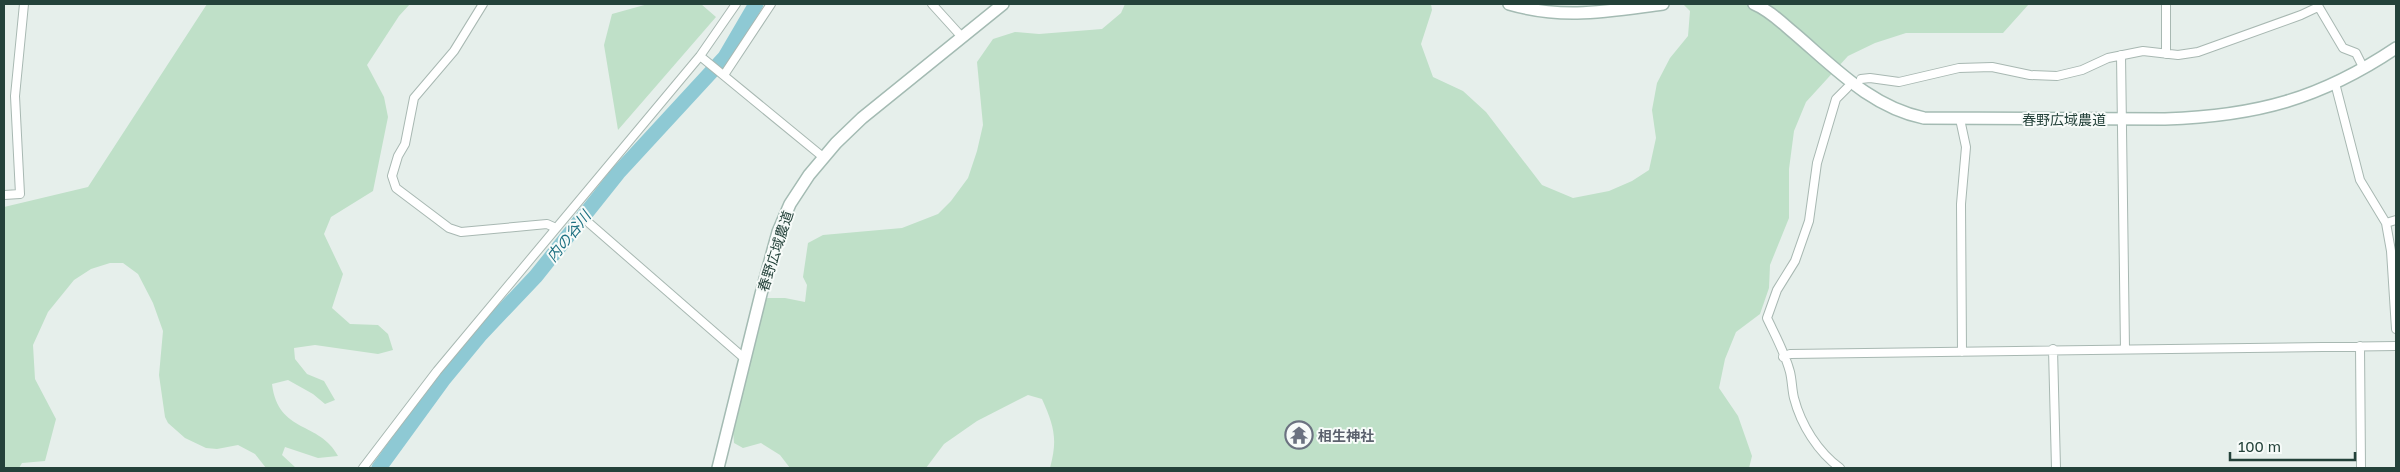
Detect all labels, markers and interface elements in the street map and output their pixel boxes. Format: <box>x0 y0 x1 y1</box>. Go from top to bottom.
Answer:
street label: 春野広域農道 <box>2022 111 2106 128</box>
water label: 内の谷川 <box>542 205 595 265</box>
street label: 春野広域農道 <box>754 208 796 294</box>
temple icon: 相生神社 <box>1284 420 1314 450</box>
place label: 相生神社 <box>1318 427 1374 444</box>
scale bar <box>2230 430 2355 462</box>
text: 100 m <box>2238 437 2281 455</box>

